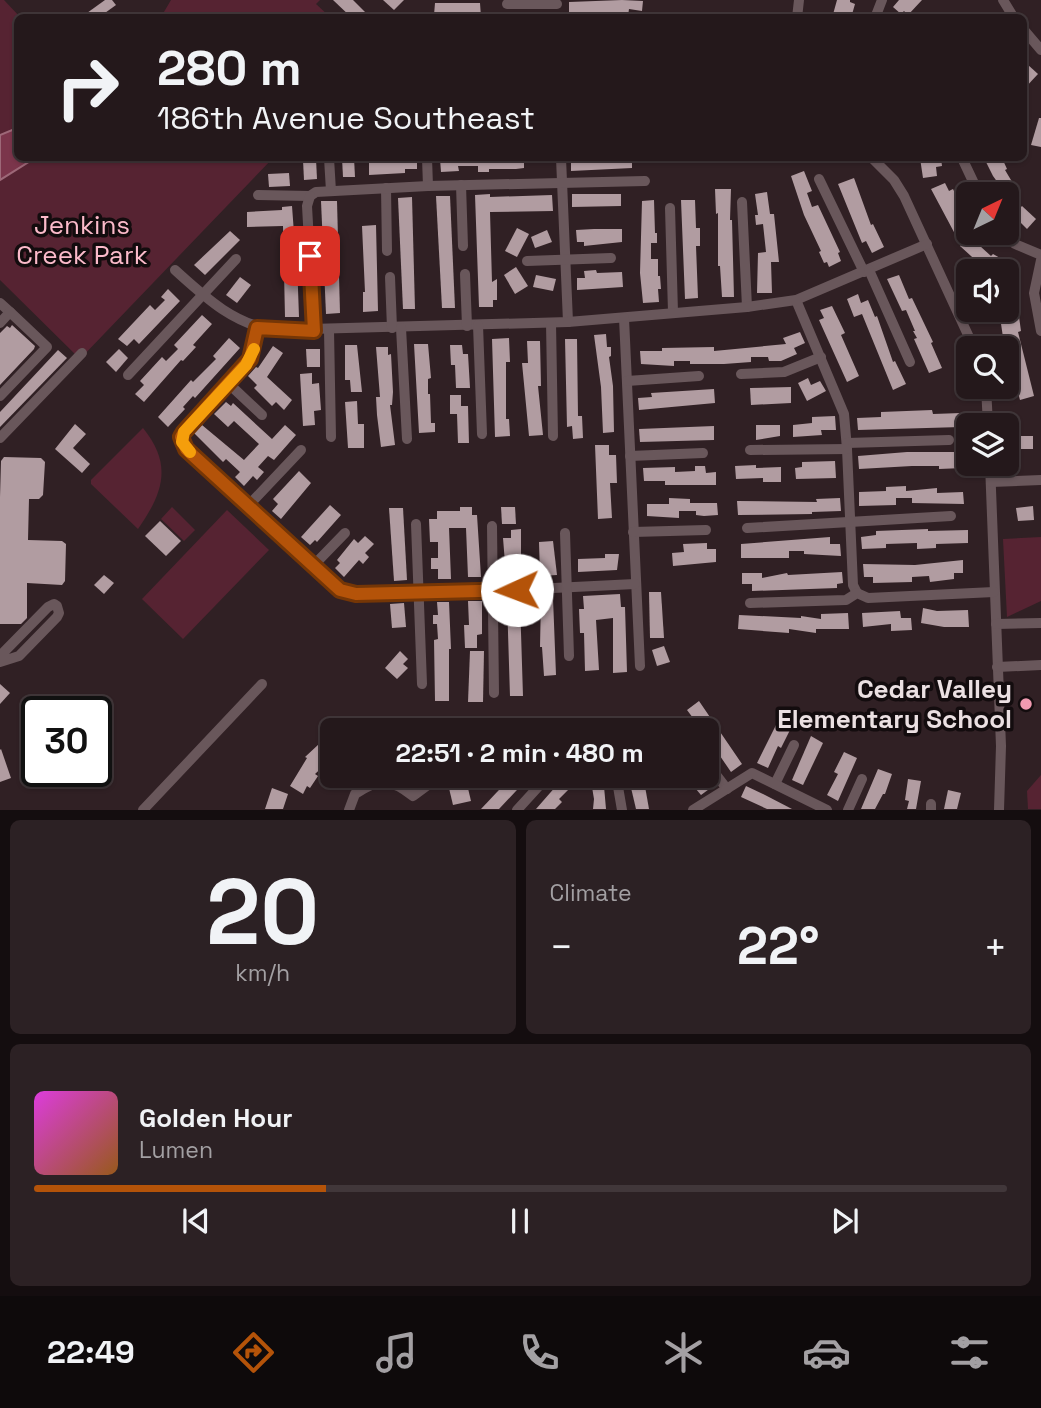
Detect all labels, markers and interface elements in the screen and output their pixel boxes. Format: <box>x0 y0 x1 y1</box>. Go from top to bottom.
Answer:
text: 280 m <box>157 37 302 99</box>
icon: right <box>42 42 133 133</box>
text: 186th Avenue Southeast <box>157 98 535 138</box>
north arrow <box>956 182 1018 245</box>
map controls <box>956 182 1019 476</box>
park label: Jenkins Creek Park <box>16 208 148 272</box>
pin <box>280 226 340 286</box>
icon: arrive <box>291 237 329 275</box>
button: sound <box>956 259 1019 322</box>
button: search <box>956 336 1019 399</box>
button: layers <box>956 413 1019 476</box>
position arrow <box>480 553 554 627</box>
place label: Cedar Valley Elementary School <box>777 672 1012 736</box>
speed limit sign: 30 <box>21 696 112 787</box>
marker: Cedar Valley Elementary School <box>1018 696 1034 712</box>
text: 22:51 · 2 min · 480 m <box>395 736 644 770</box>
text: 20 <box>206 854 319 971</box>
text: Climate <box>550 878 632 908</box>
text: 22° <box>737 913 819 979</box>
text: − <box>550 923 573 971</box>
text: + <box>983 923 1007 971</box>
text: km/h <box>235 958 290 988</box>
text: Golden Hour <box>139 1101 293 1135</box>
text: Lumen <box>139 1135 213 1165</box>
icon: previous <box>177 1202 215 1240</box>
icon: pause <box>501 1202 539 1240</box>
icon: next <box>826 1202 864 1240</box>
icon: directions <box>229 1328 278 1377</box>
icon: music <box>372 1328 421 1377</box>
icon: phone <box>515 1328 564 1377</box>
icon: climate <box>659 1328 708 1377</box>
icon: car <box>802 1328 851 1377</box>
icon: filters <box>945 1328 994 1377</box>
text: 22:49 <box>47 1332 135 1372</box>

